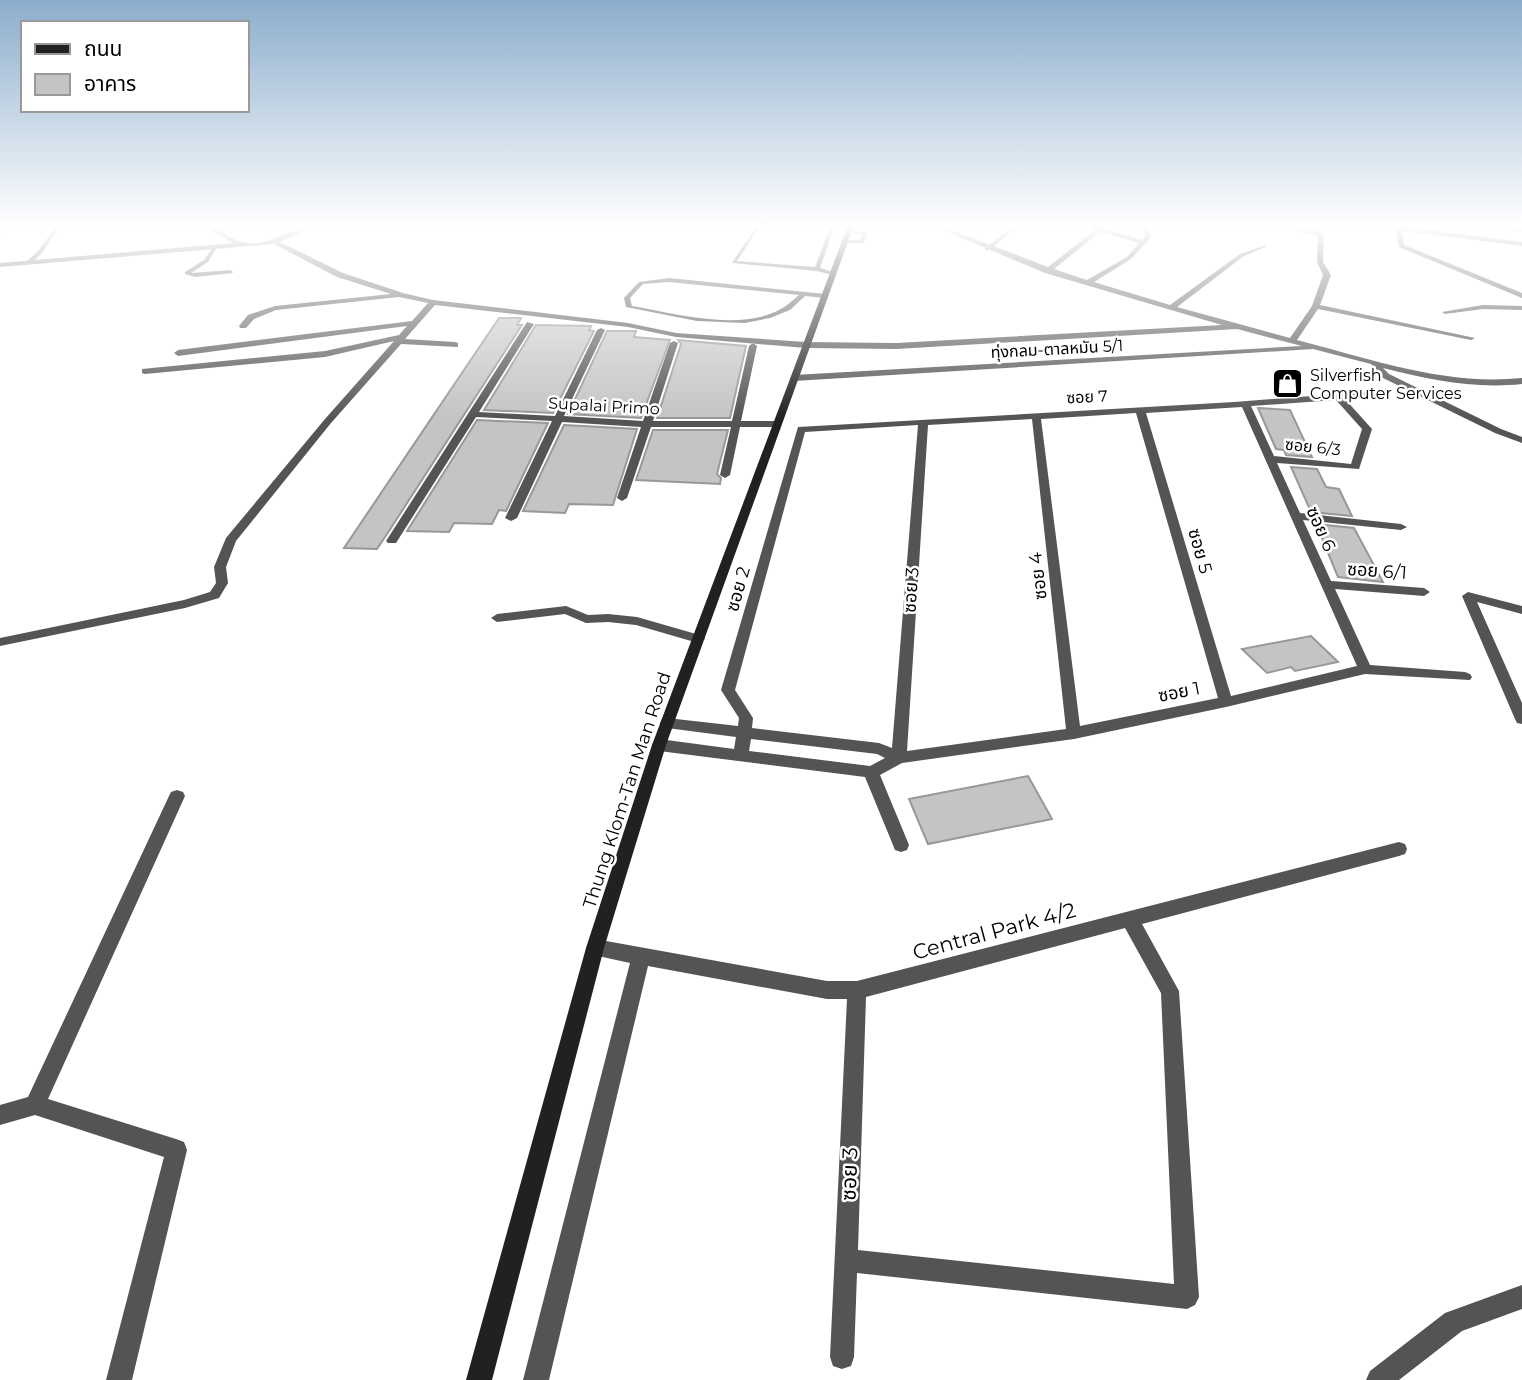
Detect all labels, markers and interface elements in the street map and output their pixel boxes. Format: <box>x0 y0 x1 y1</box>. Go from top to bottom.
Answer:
legend <box>21 21 248 112</box>
text: ถนน <box>84 36 122 61</box>
text: อาคาร <box>84 71 136 96</box>
street label: ทุ่งกลม-ตาลหมัน 5/1 <box>990 336 1124 362</box>
place label: Silverfish Computer Services <box>1310 366 1462 403</box>
shop icon: Silverfish Computer Services <box>1270 367 1304 401</box>
street label: ซอย 7 <box>1066 386 1108 408</box>
street label: Supalai Primo <box>548 394 660 418</box>
street label: ซอย 6/3 <box>1284 435 1342 459</box>
street label: ซอย 6 <box>1301 503 1341 555</box>
street label: ซอย 5 <box>1183 526 1217 576</box>
street label: ซอย 4 <box>1024 551 1052 601</box>
street label: ซอย 6/1 <box>1346 558 1408 584</box>
street label: ซอย 2 <box>721 564 755 614</box>
street label: ซอย 3 <box>898 566 924 614</box>
street label: Thung Klom-Tan Man Road <box>578 669 676 911</box>
street label: ซอย 1 <box>1156 677 1202 707</box>
street label: Central Park 4/2 <box>910 897 1078 965</box>
street label: ซอย 3 <box>836 1147 862 1201</box>

